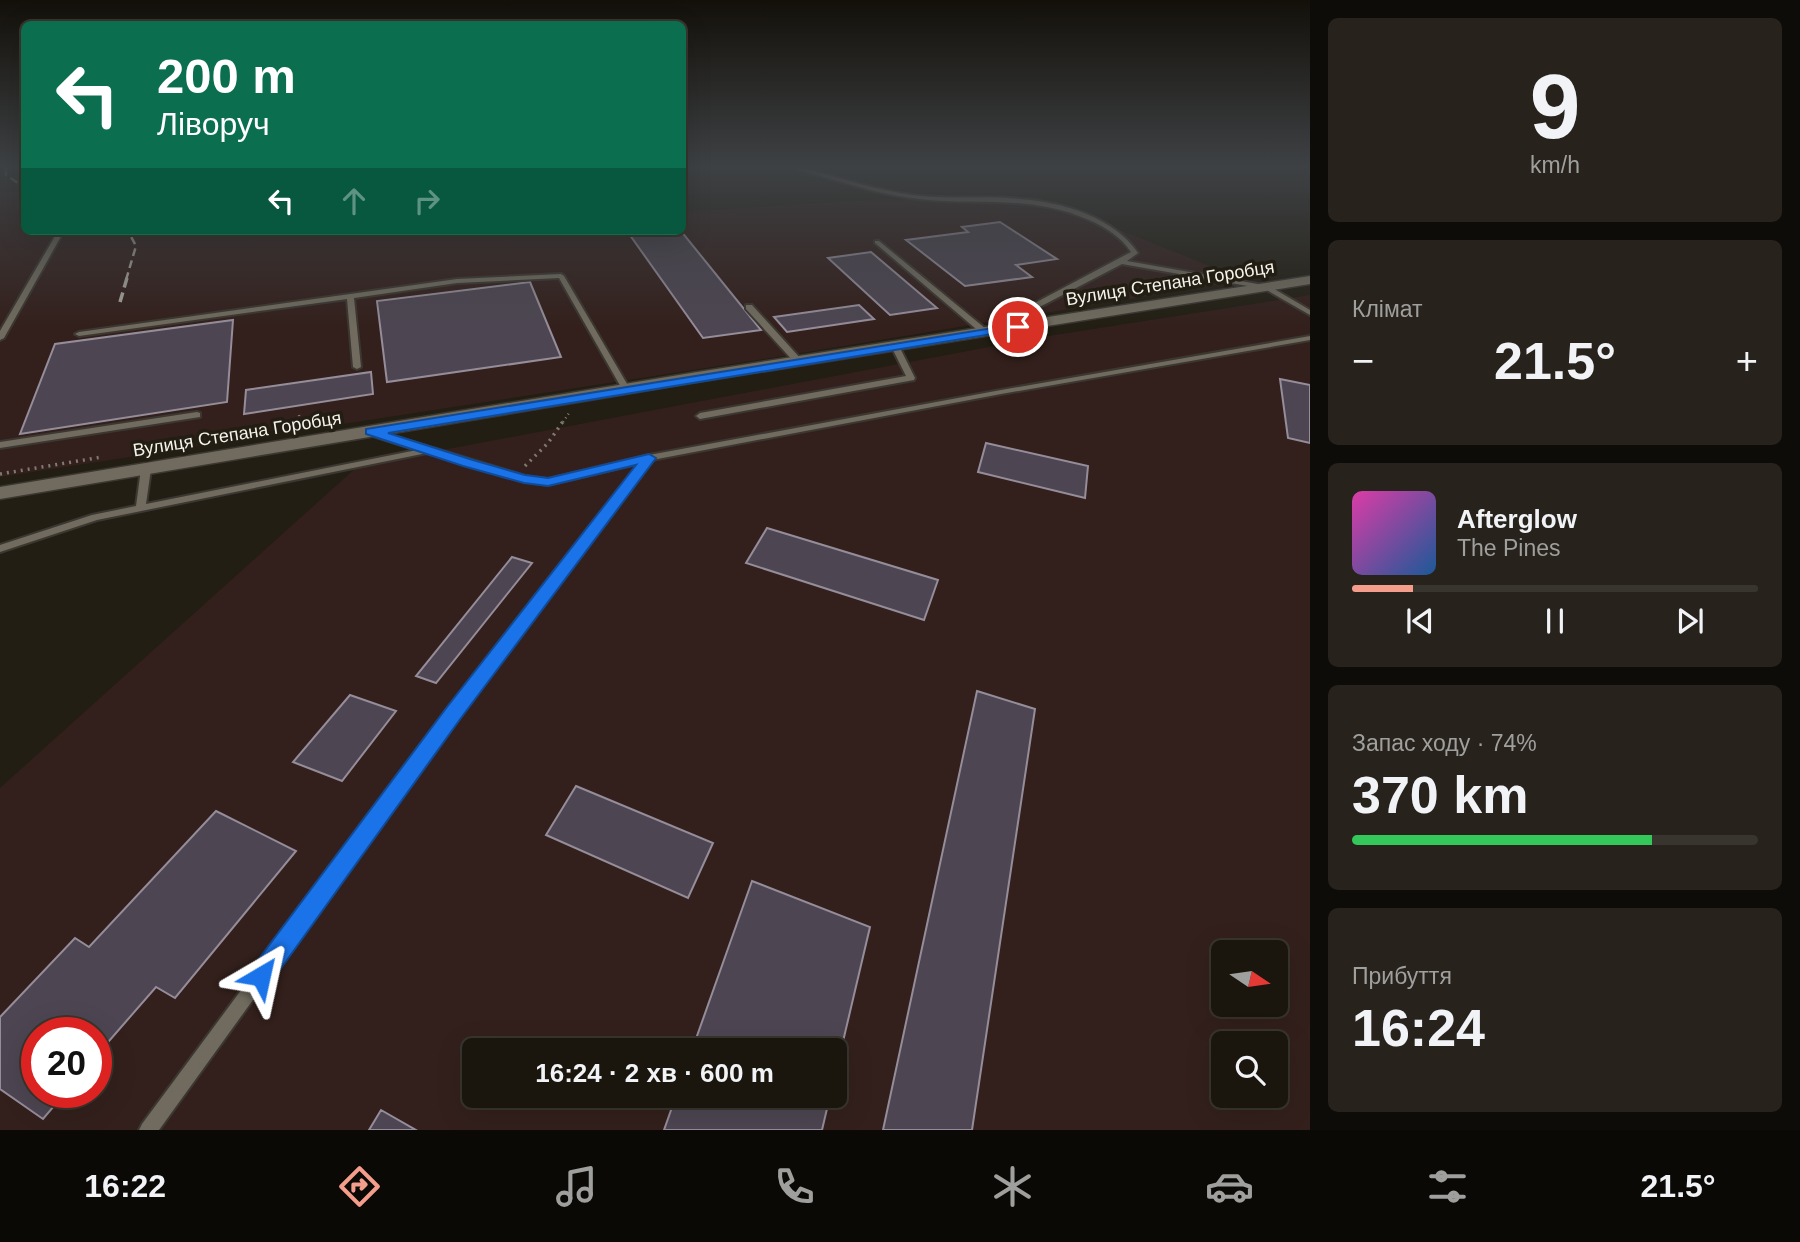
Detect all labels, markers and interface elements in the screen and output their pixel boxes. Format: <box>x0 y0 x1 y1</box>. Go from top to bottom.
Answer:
icon: left <box>42 49 133 140</box>
text: 200 m <box>157 49 296 103</box>
text: 9 <box>1530 56 1580 157</box>
text: Ліворуч <box>157 106 270 142</box>
text: km/h <box>1530 152 1580 178</box>
icon: left <box>262 182 300 220</box>
icon: ahead <box>335 182 373 220</box>
icon: right <box>408 182 446 220</box>
street label: Вулиця Степана Горобця <box>1064 257 1276 309</box>
text: Клімат <box>1352 296 1423 322</box>
pin <box>988 297 1048 357</box>
icon: arrive <box>999 308 1037 346</box>
text: 21.5° <box>1494 332 1616 390</box>
text: − <box>1352 340 1374 382</box>
text: + <box>1736 340 1758 382</box>
street label: Вулиця Степана Горобця <box>131 408 343 460</box>
text: Afterglow <box>1457 504 1577 534</box>
text: The Pines <box>1457 535 1561 561</box>
icon: previous <box>1401 602 1439 640</box>
icon: pause <box>1536 602 1574 640</box>
icon: next <box>1671 602 1709 640</box>
text: Запас ходу · 74% <box>1352 730 1537 756</box>
text: 370 km <box>1352 766 1528 824</box>
position arrow <box>224 939 298 1013</box>
north arrow <box>1211 940 1288 1017</box>
map controls <box>1211 940 1288 1108</box>
text: Прибуття <box>1352 963 1452 989</box>
text: 16:24 <box>1352 999 1485 1057</box>
speed limit sign: 20 <box>21 1017 112 1108</box>
button: search <box>1211 1031 1288 1108</box>
text: 16:24 · 2 хв · 600 m <box>535 1058 774 1088</box>
icon: directions <box>335 1162 384 1211</box>
icon: music <box>552 1162 601 1211</box>
icon: phone <box>770 1162 819 1211</box>
icon: climate <box>988 1162 1037 1211</box>
icon: car <box>1205 1162 1254 1211</box>
icon: filters <box>1423 1162 1472 1211</box>
text: 16:22 <box>84 1168 166 1204</box>
text: 21.5° <box>1641 1168 1716 1204</box>

